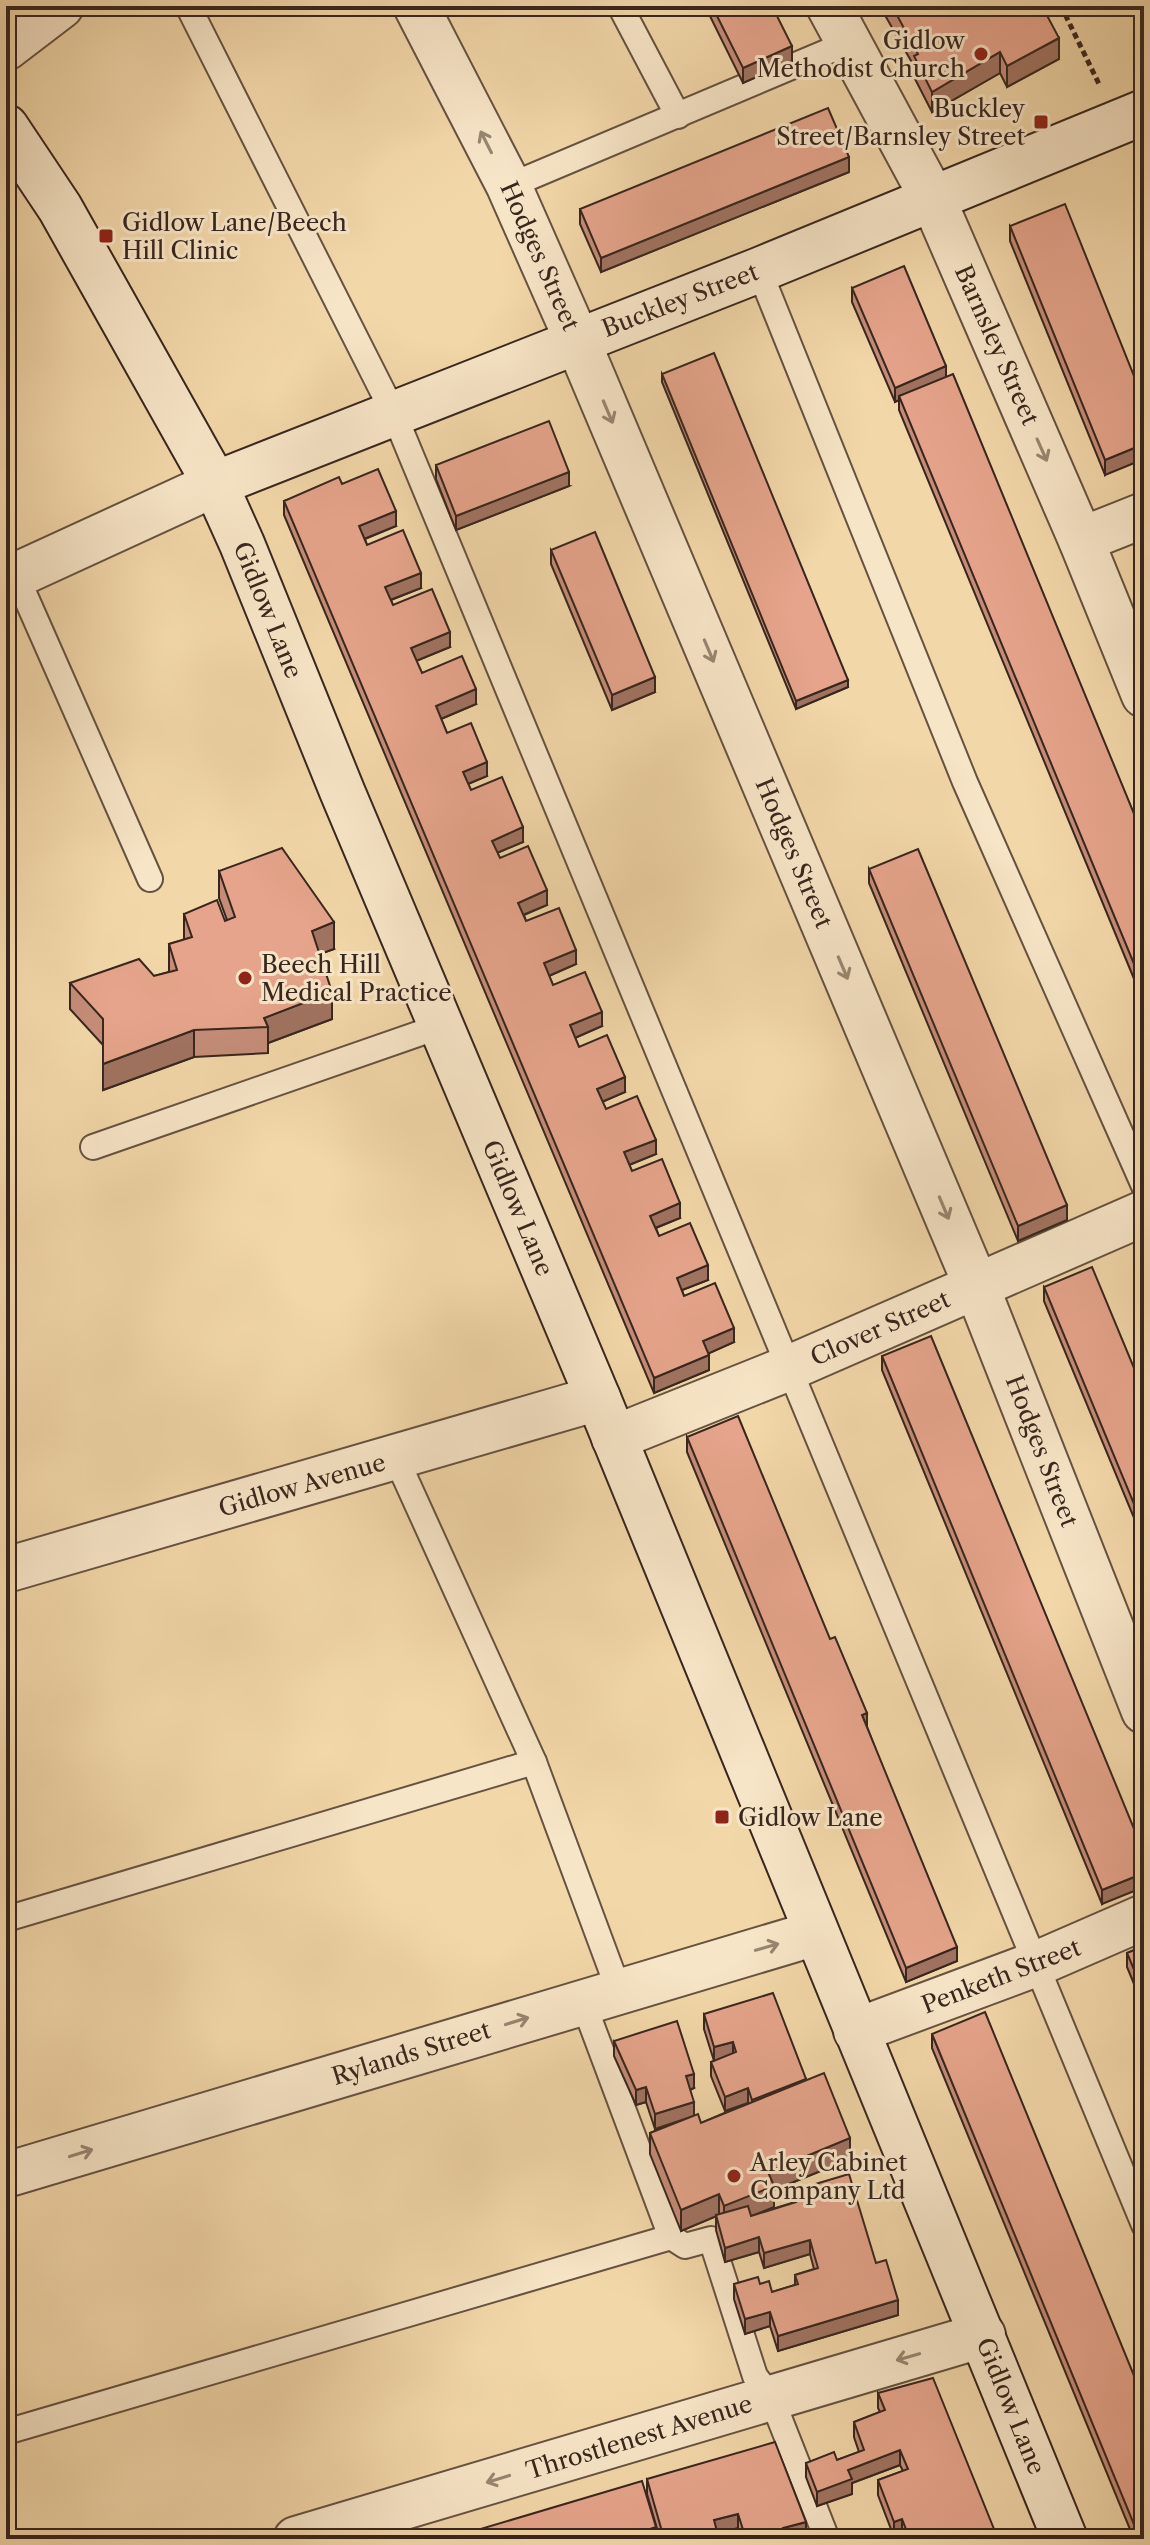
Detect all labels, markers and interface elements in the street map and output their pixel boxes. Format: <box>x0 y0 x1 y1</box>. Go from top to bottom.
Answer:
place label: Gidlow Methodist Church <box>757 26 966 83</box>
marker: Gidlow Methodist Church <box>972 45 990 63</box>
place label: Buckley Street/Barnsley Street <box>776 94 1026 151</box>
marker: Buckley Street/Barnsley Street <box>1032 113 1050 131</box>
one-way arrow <box>478 131 494 155</box>
street label: Hodges Street <box>494 177 586 336</box>
place label: Gidlow Lane/Beech Hill Clinic <box>122 208 347 265</box>
marker: Gidlow Lane/Beech Hill Clinic <box>97 227 115 245</box>
street label: Buckley Street <box>598 257 763 343</box>
street label: Barnsley Street <box>949 260 1045 430</box>
one-way arrow <box>601 399 616 424</box>
one-way arrow <box>1036 437 1051 462</box>
street label: Gidlow Lane <box>227 537 309 683</box>
one-way arrow <box>702 639 717 663</box>
street label: Hodges Street <box>749 774 839 933</box>
place label: Beech Hill Medical Practice <box>261 950 452 1007</box>
one-way arrow <box>836 955 851 980</box>
marker: Beech Hill Medical Practice <box>236 969 254 987</box>
street label: Gidlow Lane <box>476 1136 560 1280</box>
one-way arrow <box>937 1195 952 1220</box>
street label: Clover Street <box>806 1284 955 1372</box>
street label: Hodges Street <box>1000 1371 1084 1531</box>
street label: Gidlow Avenue <box>215 1447 389 1523</box>
place label: Gidlow Lane <box>738 1803 883 1832</box>
marker: Gidlow Lane <box>713 1808 731 1826</box>
street label: Penketh Street <box>917 1932 1085 2020</box>
one-way arrow <box>753 1939 779 1954</box>
one-way arrow <box>504 2013 530 2028</box>
street label: Rylands Street <box>328 2015 494 2091</box>
one-way arrow <box>67 2145 93 2160</box>
place label: Arley Cabinet Company Ltd <box>749 2148 907 2205</box>
marker: Arley Cabinet Company Ltd <box>725 2167 743 2185</box>
street label: Gidlow Lane <box>970 2333 1052 2479</box>
one-way arrow <box>896 2351 921 2365</box>
street label: Throstlenest Avenue <box>522 2389 756 2485</box>
one-way arrow <box>485 2472 511 2487</box>

